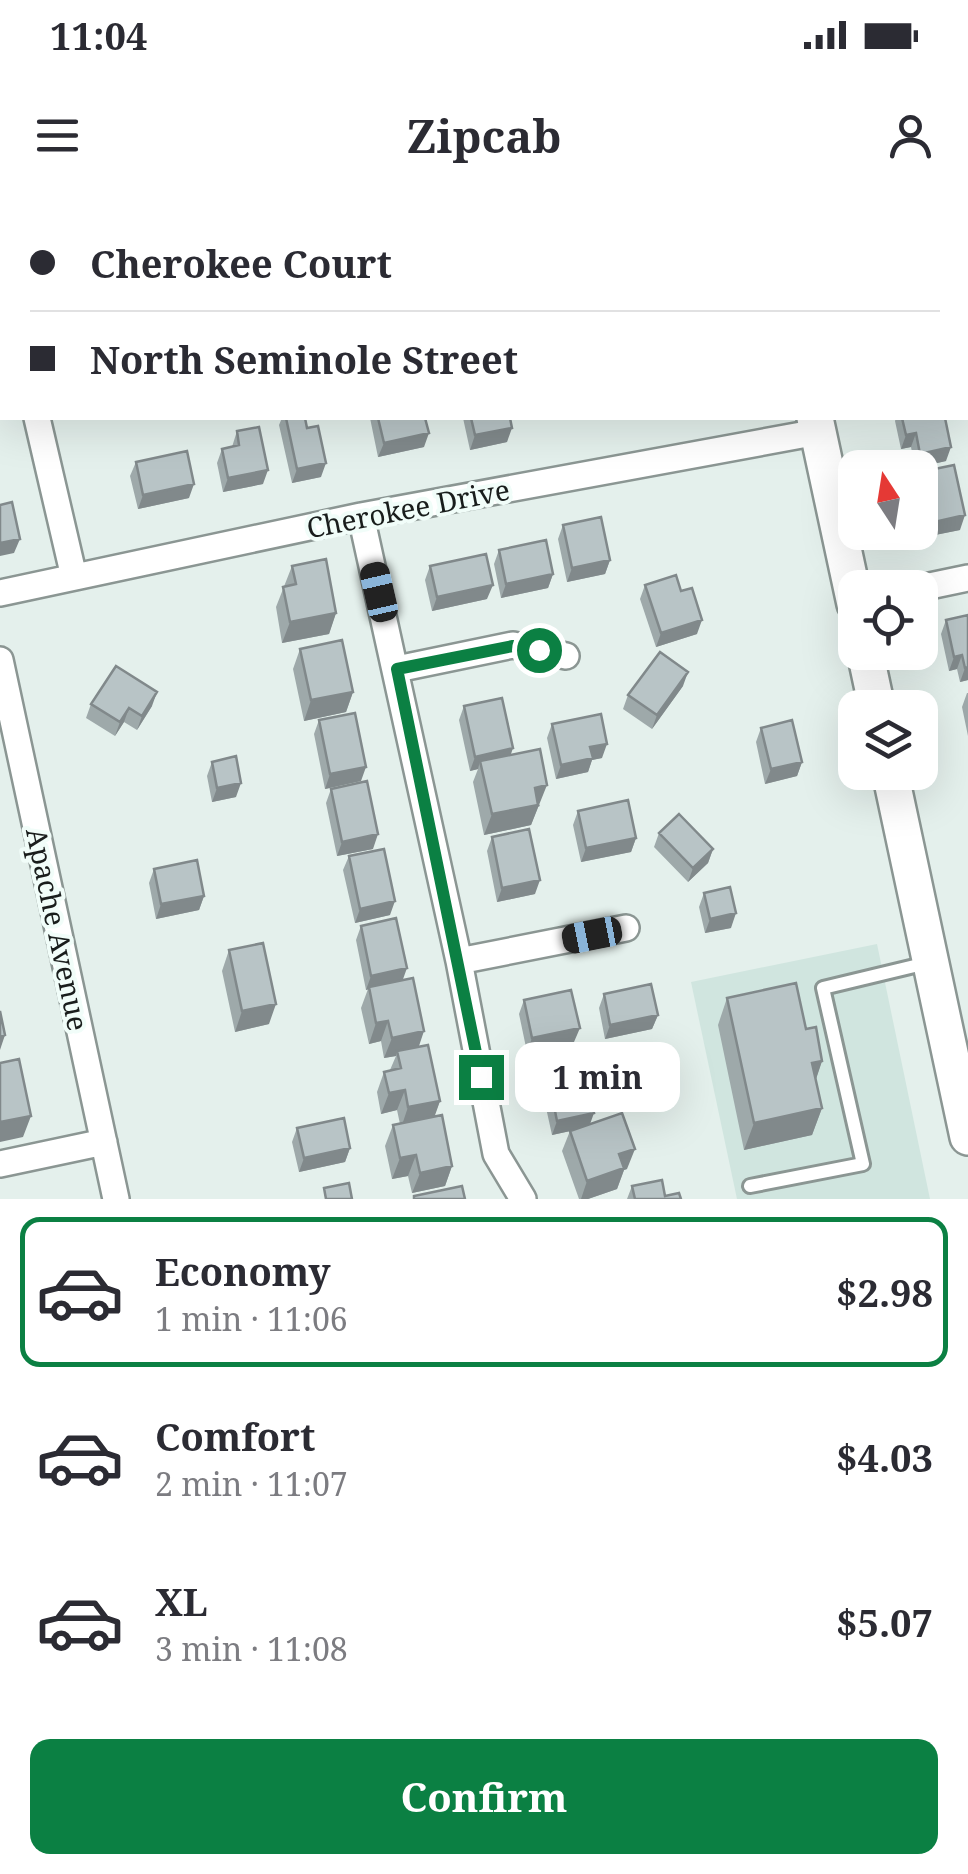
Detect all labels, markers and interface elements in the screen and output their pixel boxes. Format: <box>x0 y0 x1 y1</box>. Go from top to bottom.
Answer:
text: 11:04 <box>50 9 147 61</box>
text: Zipcab <box>407 105 561 166</box>
icon: menu <box>30 108 85 163</box>
icon: person <box>883 108 938 163</box>
text: Cherokee Court <box>90 237 392 289</box>
text: North Seminole Street <box>90 333 518 385</box>
north arrow <box>838 450 938 550</box>
map controls <box>838 450 938 790</box>
street label: Cherokee Drive <box>303 470 513 546</box>
car <box>358 559 400 625</box>
button: locate <box>838 570 938 670</box>
route start <box>517 628 562 673</box>
button: layers <box>838 690 938 790</box>
street label: Apache Avenue <box>18 824 98 1034</box>
car <box>560 915 624 955</box>
callout: 1 min <box>516 1042 681 1112</box>
route end <box>459 1055 504 1100</box>
text: 1 min <box>552 1055 643 1098</box>
text: Economy <box>155 1245 331 1297</box>
icon: car <box>35 1247 125 1337</box>
text: $2.98 <box>836 1266 933 1318</box>
text: 1 min · 11:06 <box>155 1297 348 1340</box>
text: Comfort <box>155 1410 315 1462</box>
icon: car <box>35 1412 125 1502</box>
text: $4.03 <box>836 1431 933 1483</box>
text: 2 min · 11:07 <box>155 1462 348 1505</box>
text: XL <box>155 1575 208 1627</box>
icon: car <box>35 1577 125 1667</box>
text: $5.07 <box>836 1596 933 1648</box>
text: 3 min · 11:08 <box>155 1627 348 1670</box>
button: Confirm <box>30 1739 938 1854</box>

